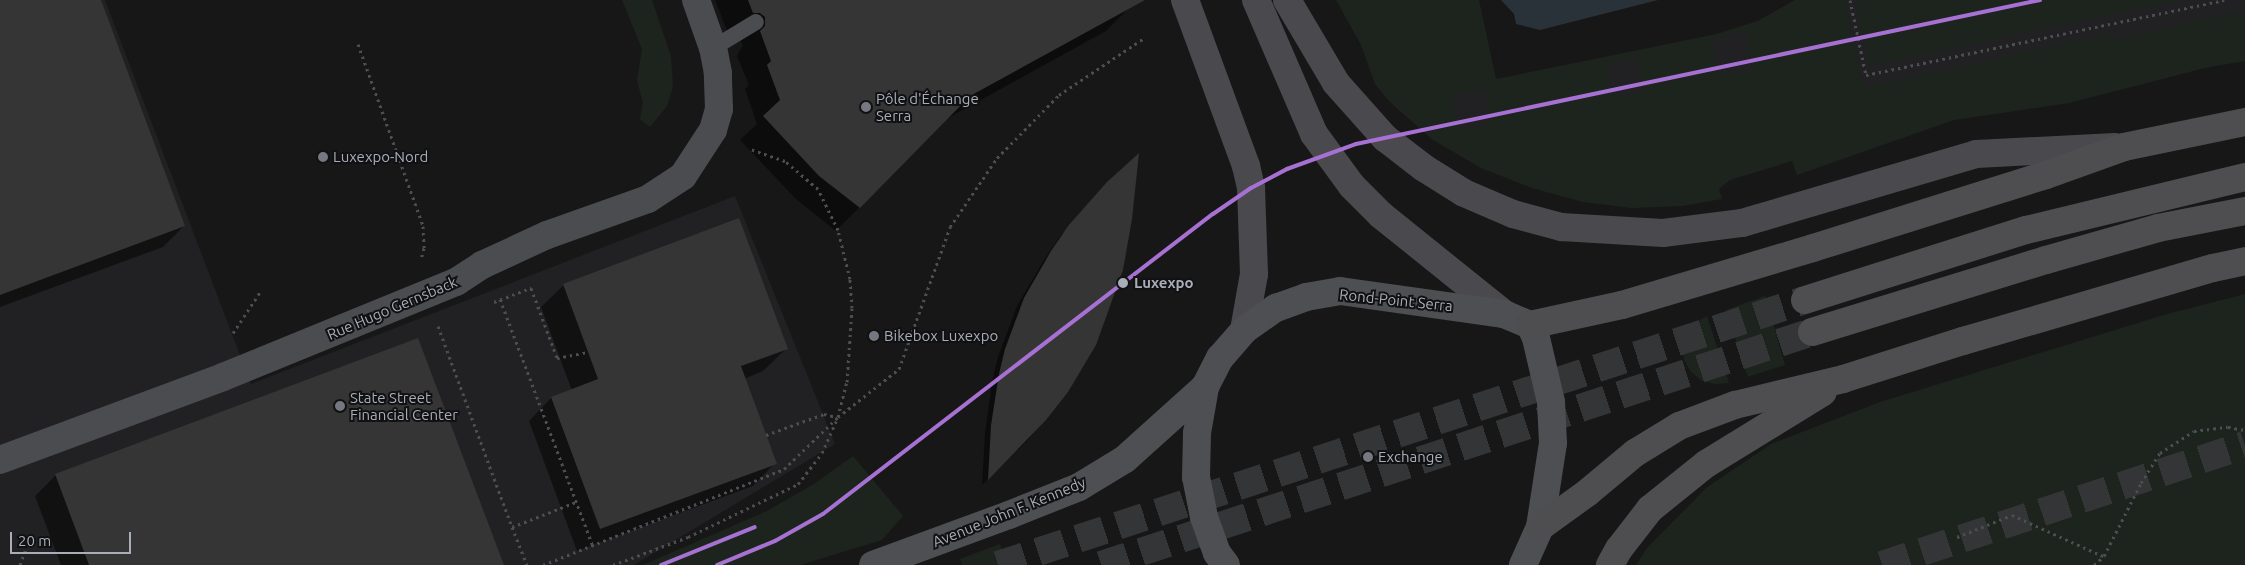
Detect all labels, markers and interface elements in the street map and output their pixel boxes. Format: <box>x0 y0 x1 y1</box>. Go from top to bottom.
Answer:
place label: Pôle d'Échange Serra <box>876 89 979 124</box>
marker: Pôle d'Échange Serra <box>860 101 872 113</box>
place label: Luxexpo-Nord <box>333 148 428 166</box>
marker: Luxexpo-Nord <box>317 151 329 163</box>
street label: Rue Hugo Gernsback <box>324 272 460 344</box>
place label: Luxexpo <box>1134 274 1194 292</box>
marker: Luxexpo <box>1116 276 1130 290</box>
street label: Rond-Point Serra <box>1338 285 1454 315</box>
place label: Bikebox Luxexpo <box>884 327 998 345</box>
marker: Bikebox Luxexpo <box>868 330 880 342</box>
place label: State Street Financial Center <box>350 388 458 423</box>
marker: State Street Financial Center <box>334 400 346 412</box>
place label: Exchange <box>1378 448 1443 466</box>
marker: Exchange <box>1362 451 1374 463</box>
street label: Avenue John F. Kennedy <box>930 473 1088 551</box>
scale bar <box>12 522 134 554</box>
text: 20 m <box>18 532 51 549</box>

